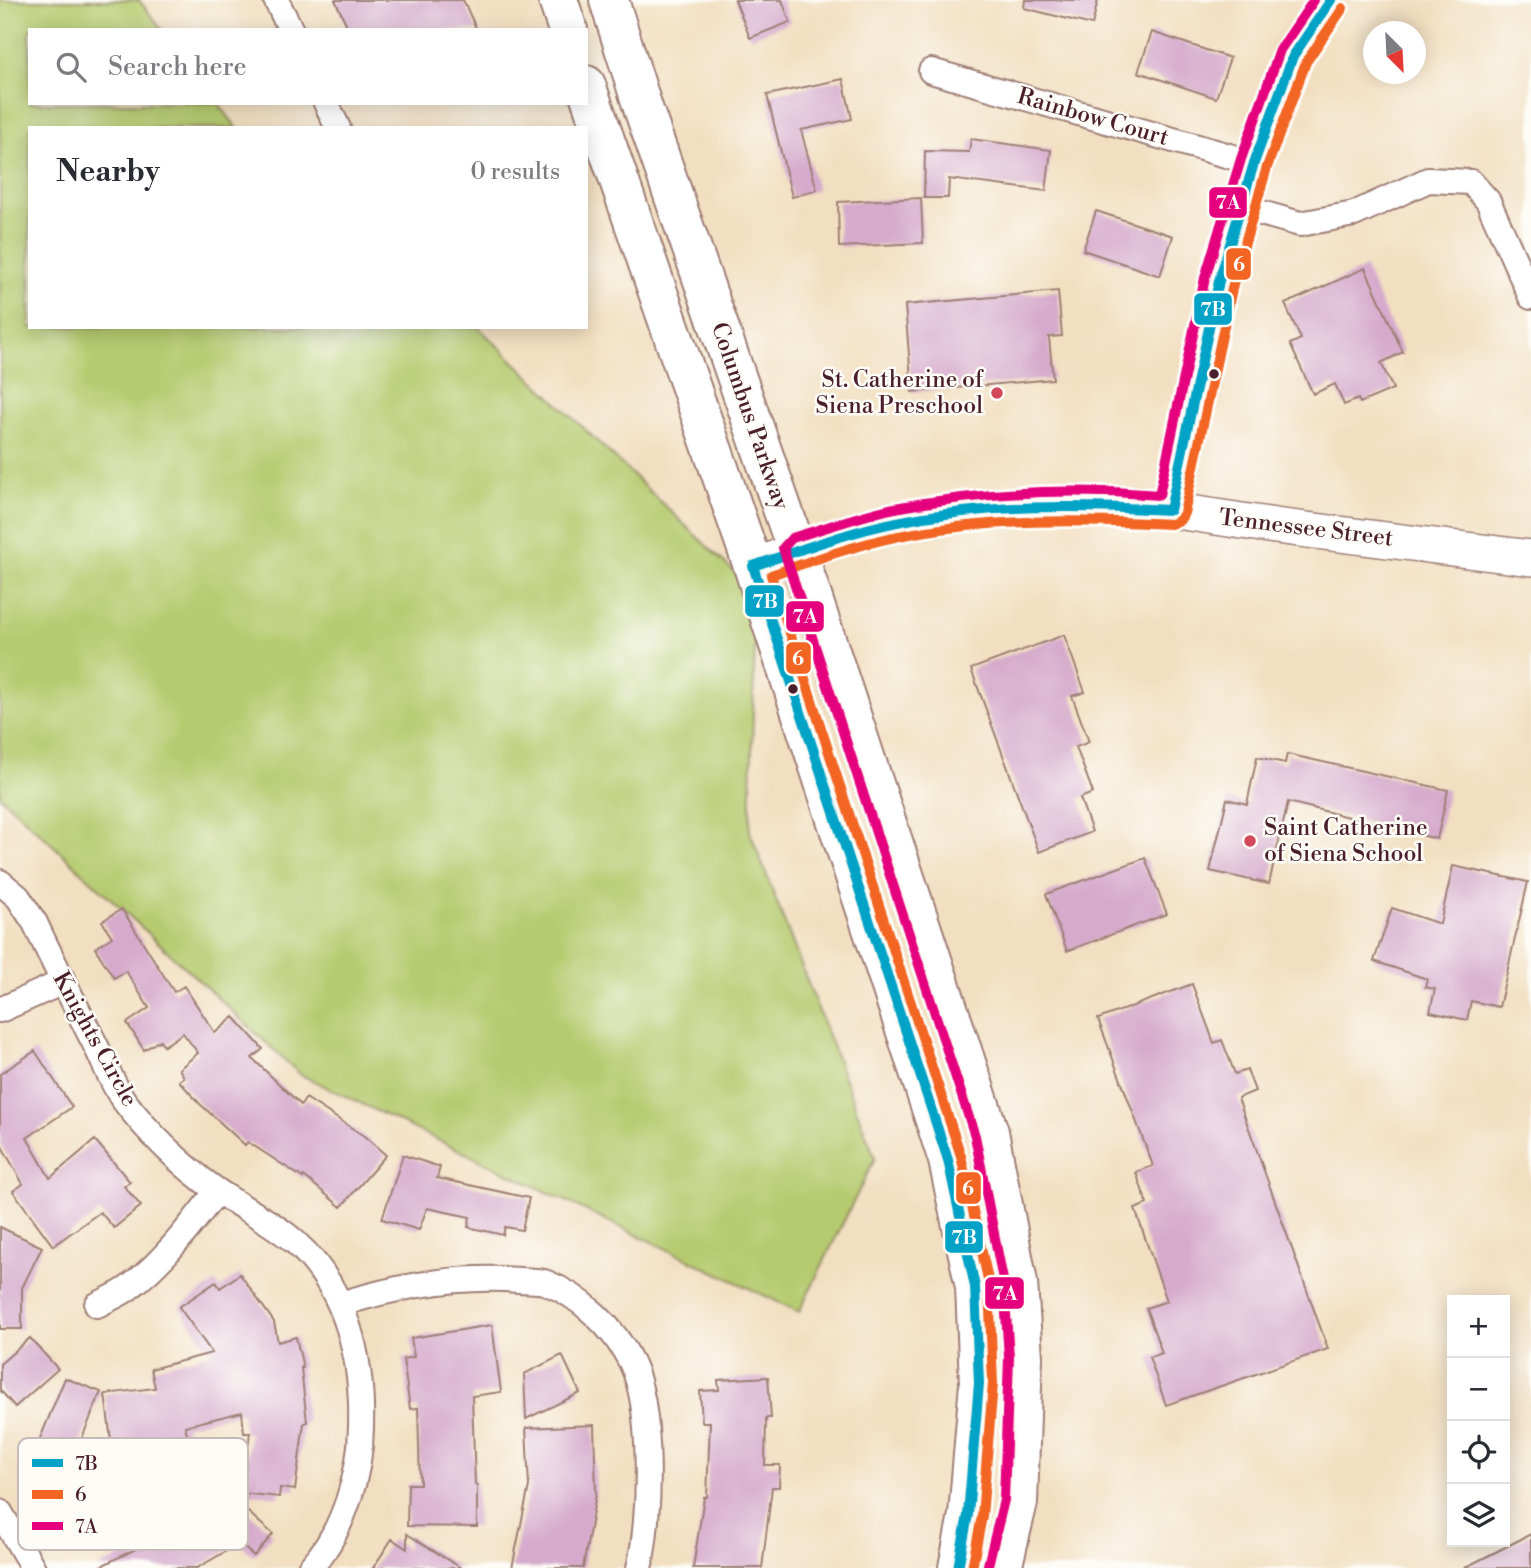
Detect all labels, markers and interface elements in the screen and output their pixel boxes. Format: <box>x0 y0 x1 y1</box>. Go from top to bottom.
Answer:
north arrow <box>1363 21 1426 84</box>
search box <box>28 28 588 105</box>
icon: search <box>52 48 90 86</box>
text: Search here <box>108 51 247 83</box>
street label: Rainbow Court <box>1014 82 1172 152</box>
text: Nearby <box>56 153 160 191</box>
text: 0 results <box>470 158 560 186</box>
line badge: 7A <box>1208 186 1248 219</box>
text: 7A <box>1216 191 1241 215</box>
line badge: 6 <box>1225 247 1252 281</box>
text: 6 <box>1233 253 1245 277</box>
line badge: 7B <box>1193 292 1233 326</box>
text: 7B <box>1200 298 1226 322</box>
street label: Columbus Parkway <box>705 319 795 514</box>
place label: St. Catherine of Siena Preschool <box>816 366 985 420</box>
unlabelled marker <box>1207 367 1221 381</box>
marker: St. Catherine of Siena Preschool <box>989 385 1005 401</box>
street label: Tennessee Street <box>1217 503 1395 553</box>
line badge: 7B <box>744 584 785 618</box>
text: 7B <box>752 590 778 614</box>
line badge: 7A <box>785 600 825 633</box>
text: 7A <box>793 605 818 629</box>
line badge: 6 <box>785 641 812 675</box>
text: 6 <box>792 647 804 671</box>
unlabelled marker <box>786 682 800 696</box>
place label: Saint Catherine of Siena School <box>1264 814 1428 868</box>
marker: Saint Catherine of Siena School <box>1242 833 1258 849</box>
street label: Knights Circle <box>47 967 143 1111</box>
line badge: 6 <box>955 1171 982 1205</box>
text: 6 <box>962 1177 974 1201</box>
line badge: 7B <box>944 1220 984 1254</box>
text: 7B <box>951 1226 977 1250</box>
line badge: 7A <box>984 1276 1025 1310</box>
text: 7A <box>993 1282 1018 1306</box>
map controls <box>1447 1295 1510 1547</box>
button: + <box>1447 1295 1510 1358</box>
button: − <box>1447 1358 1510 1421</box>
button: locate <box>1447 1421 1510 1484</box>
legend <box>18 1438 248 1550</box>
text: 7B <box>75 1452 98 1476</box>
text: 6 <box>75 1483 87 1507</box>
button: layers <box>1447 1484 1510 1547</box>
text: 7A <box>75 1515 99 1539</box>

